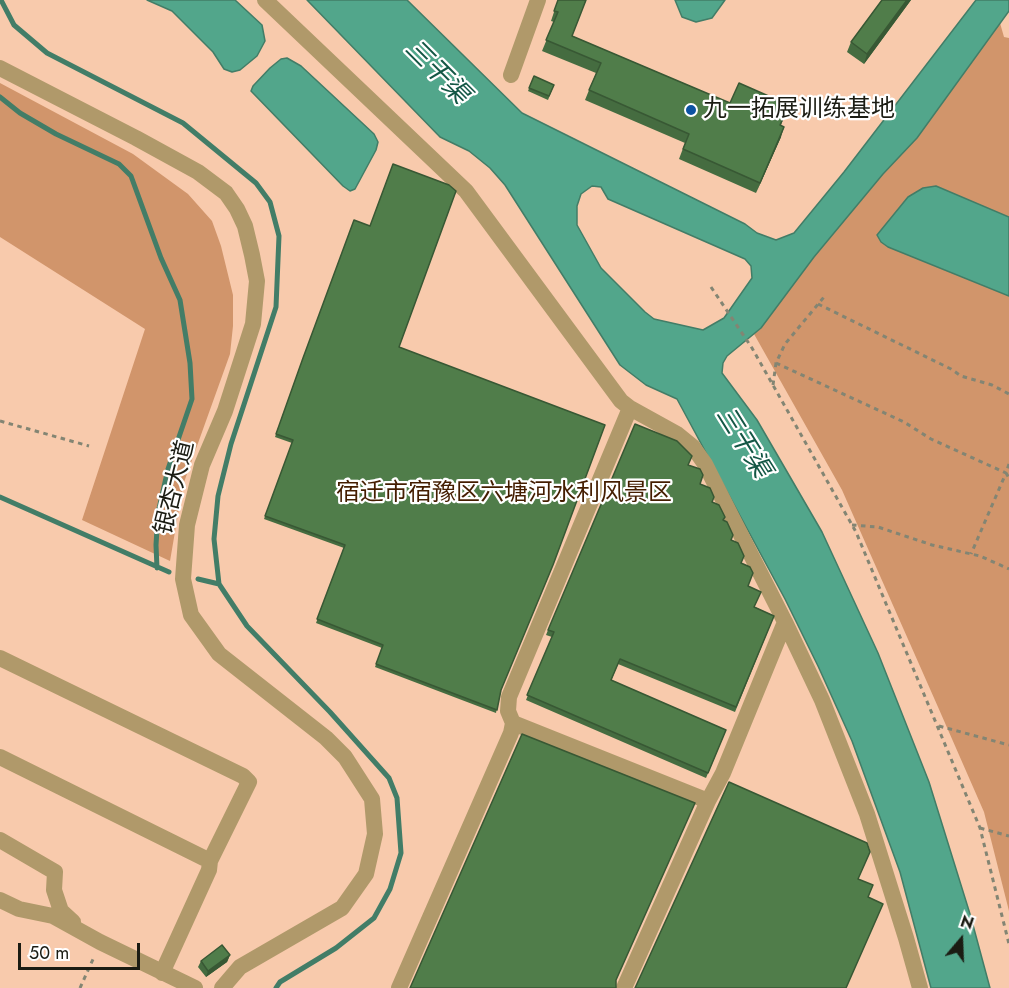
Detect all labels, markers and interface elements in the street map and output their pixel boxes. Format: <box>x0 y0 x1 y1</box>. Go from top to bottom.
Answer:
water label: 三干渠 <box>397 34 475 112</box>
place label: 九一拓展训练基地 <box>703 96 895 124</box>
marker: 九一拓展训练基地 <box>684 103 698 117</box>
water label: 三干渠 <box>708 402 776 484</box>
street label: 银杏大道 <box>150 438 202 538</box>
park label: 宿迁市宿豫区六塘河水利风景区 <box>336 480 672 508</box>
north arrow <box>931 910 991 970</box>
text: N <box>957 910 977 935</box>
scale bar <box>21 931 142 969</box>
text: 50 m <box>29 940 69 966</box>

